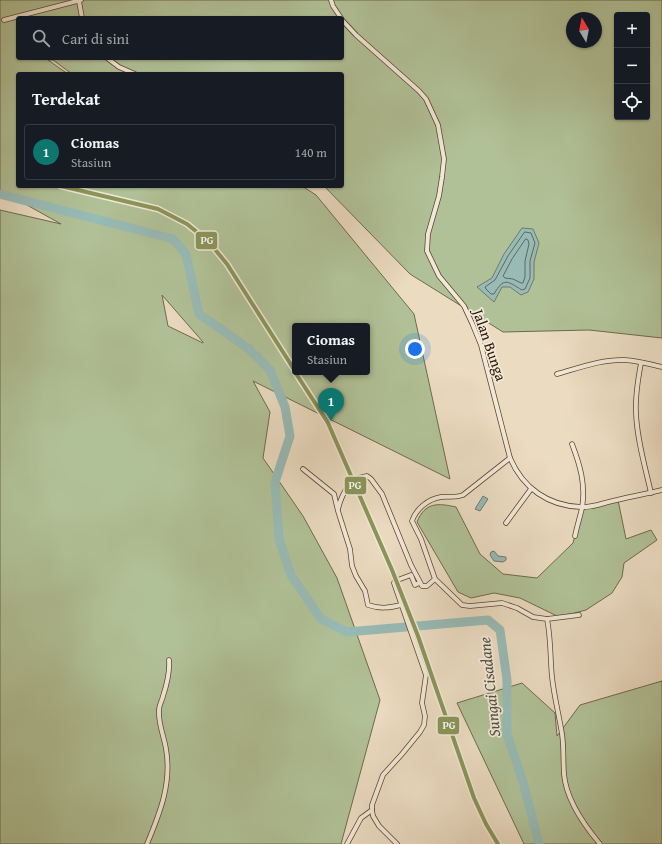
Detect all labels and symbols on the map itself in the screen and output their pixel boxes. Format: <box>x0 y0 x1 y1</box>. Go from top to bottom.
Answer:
north arrow <box>566 12 602 48</box>
line badge: PG <box>195 231 218 250</box>
text: PG <box>200 232 214 248</box>
street label: Jalan Bunga <box>467 304 512 384</box>
your location <box>405 339 425 359</box>
pin: 1 <box>318 388 344 421</box>
line badge: PG <box>344 476 367 495</box>
text: PG <box>348 477 362 493</box>
water label: Sungai Cisadane <box>472 635 506 738</box>
line badge: PG <box>437 716 460 735</box>
text: PG <box>442 717 456 733</box>

